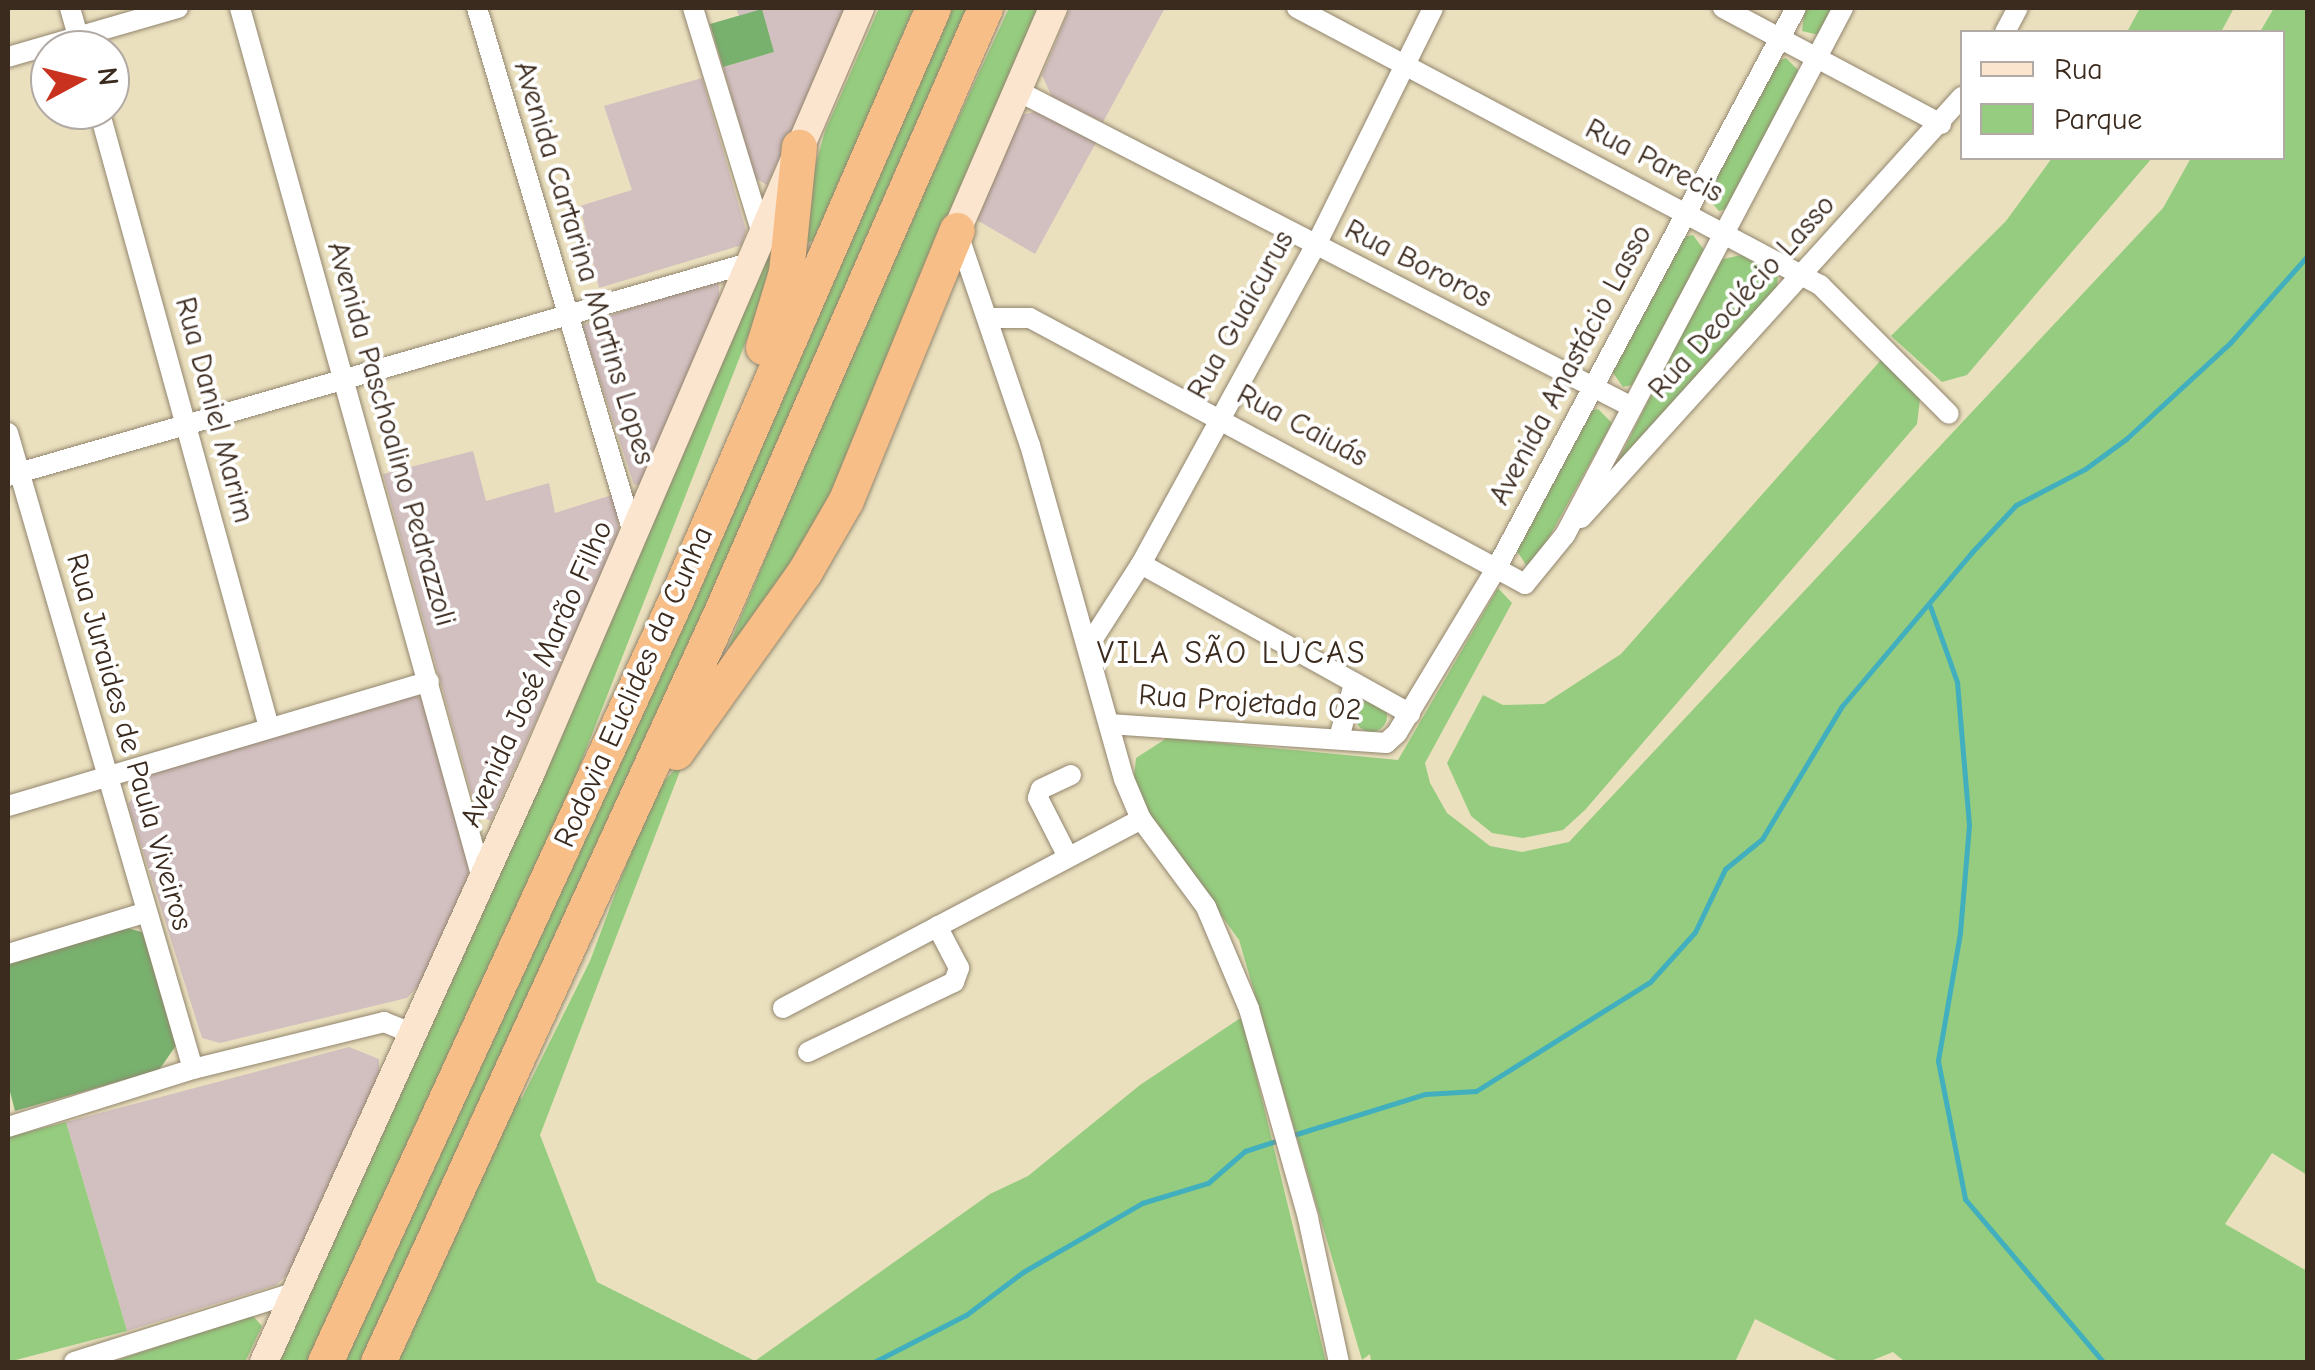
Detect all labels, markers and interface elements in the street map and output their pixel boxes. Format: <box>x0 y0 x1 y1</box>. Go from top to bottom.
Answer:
north arrow <box>30 30 130 130</box>
legend <box>1960 30 2285 160</box>
text: Rua <box>2054 52 2103 87</box>
street label: Avenida Cartarina Martins Lopes <box>505 57 663 469</box>
text: N <box>91 66 125 88</box>
text: Parque <box>2054 102 2142 137</box>
street label: Rua Parecis <box>1579 111 1729 211</box>
street label: Rua Deoclécio Lasso <box>1641 187 1843 407</box>
street label: Rua Bororos <box>1339 212 1497 316</box>
street label: Avenida Anastácio Lasso <box>1482 219 1660 511</box>
street label: Rua Guaicurus <box>1180 224 1302 406</box>
street label: Avenida Paschoalino Pedrazzoli <box>319 238 463 630</box>
street label: Rua Daniel Marim <box>167 293 261 527</box>
street label: Rua Caiuás <box>1231 377 1373 475</box>
street label: Avenida José Marão Filho <box>453 515 621 833</box>
street label: Rodovia Euclides da Cunha <box>547 521 721 853</box>
street label: Rua Juraides de Paula Viveiros <box>58 549 200 935</box>
district label: VILA SÃO LUCAS <box>1097 634 1367 672</box>
street label: Rua Projetada 02 <box>1137 677 1363 729</box>

